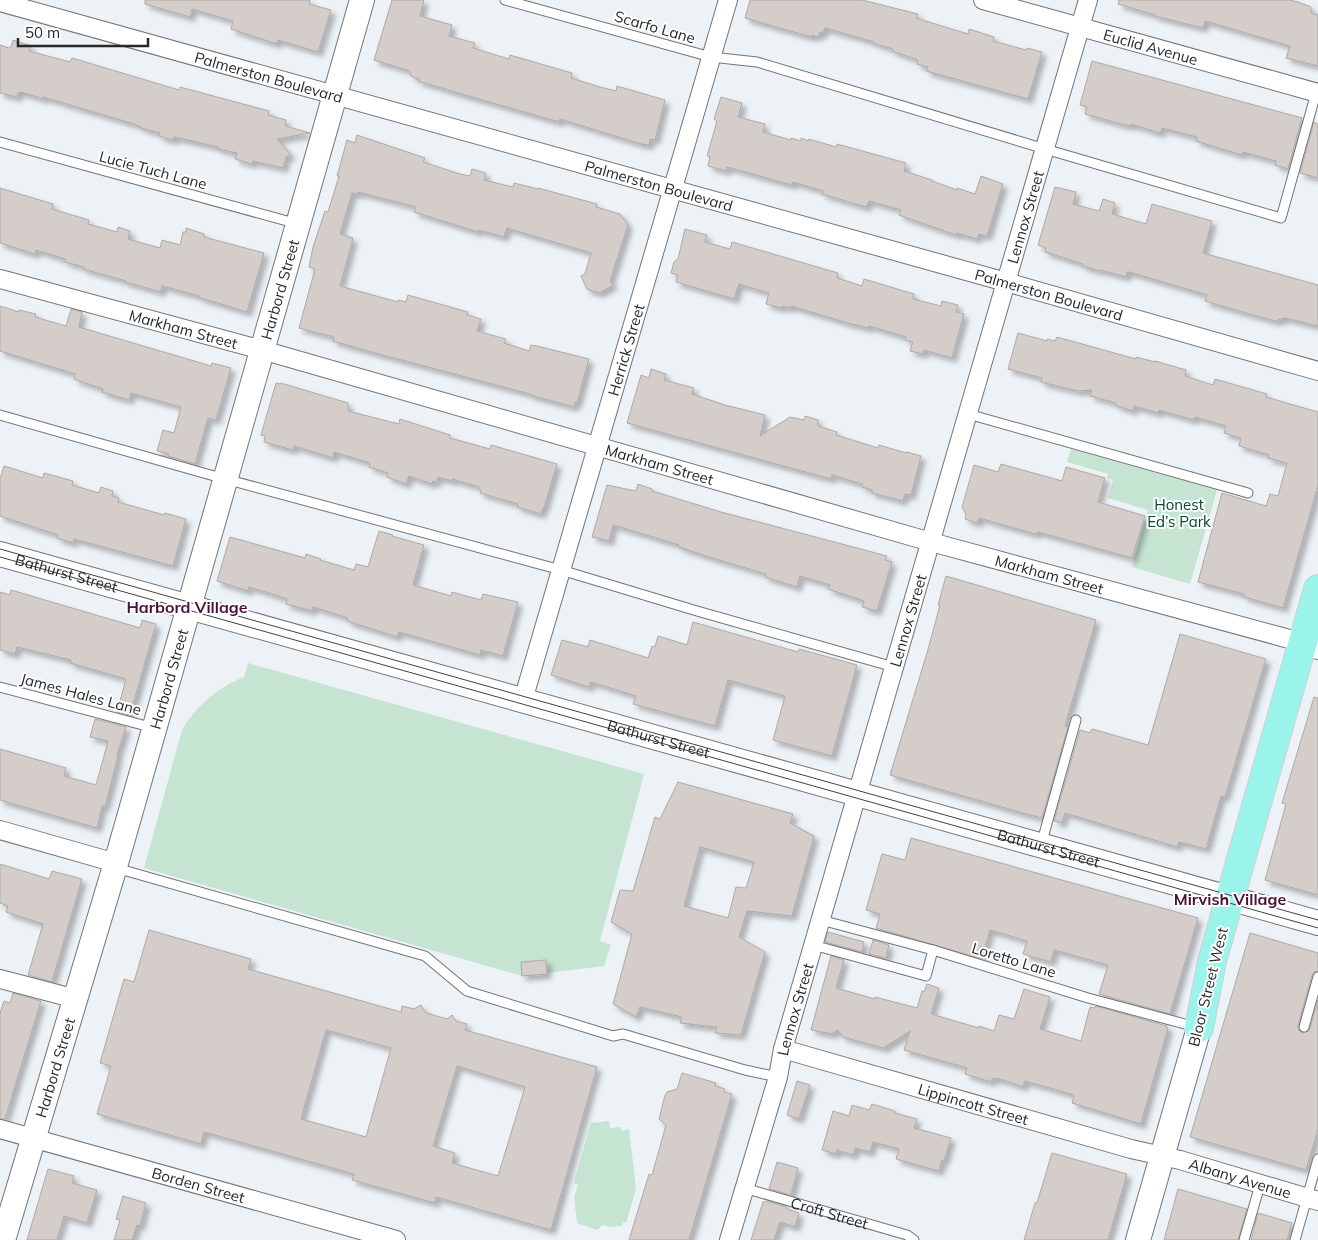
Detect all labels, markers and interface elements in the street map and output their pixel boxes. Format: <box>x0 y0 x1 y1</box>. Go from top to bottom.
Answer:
street label: Scarfo Lane <box>612 6 698 48</box>
scale bar <box>18 15 148 47</box>
text: 50 m <box>25 23 60 42</box>
street label: Euclid Avenue <box>1101 24 1200 69</box>
street label: Palmerston Boulevard <box>193 47 345 106</box>
street label: Lucie Tuch Lane <box>97 147 209 193</box>
street label: Palmerston Boulevard <box>583 156 735 215</box>
street label: Lennox Street <box>1002 168 1047 266</box>
street label: Harbord Street <box>256 237 303 342</box>
street label: Palmerston Boulevard <box>973 264 1125 324</box>
street label: Herrick Street <box>603 302 648 398</box>
street label: Markham Street <box>127 305 240 352</box>
street label: Markham Street <box>603 440 716 489</box>
park label: Honest Ed’s Park <box>1147 495 1211 531</box>
street label: Bathurst Street <box>13 549 120 596</box>
street label: Markham Street <box>993 550 1106 598</box>
street label: Lennox Street <box>885 572 930 669</box>
district label: Harbord Village <box>126 597 248 617</box>
street label: Harbord Street <box>145 627 192 731</box>
street label: James Hales Lane <box>18 669 144 719</box>
street label: Bathurst Street <box>605 715 712 762</box>
street label: Bathurst Street <box>995 824 1102 871</box>
district label: Mirvish Village <box>1174 889 1286 909</box>
street label: Bloor Street West <box>1184 925 1232 1049</box>
street label: Loretto Lane <box>970 938 1058 982</box>
street label: Lennox Street <box>772 961 817 1057</box>
street label: Harbord Street <box>31 1015 79 1120</box>
street label: Lippincott Street <box>916 1079 1031 1129</box>
street label: Albany Avenue <box>1187 1154 1293 1202</box>
street label: Borden Street <box>150 1163 247 1207</box>
street label: Croft Street <box>789 1193 870 1233</box>

